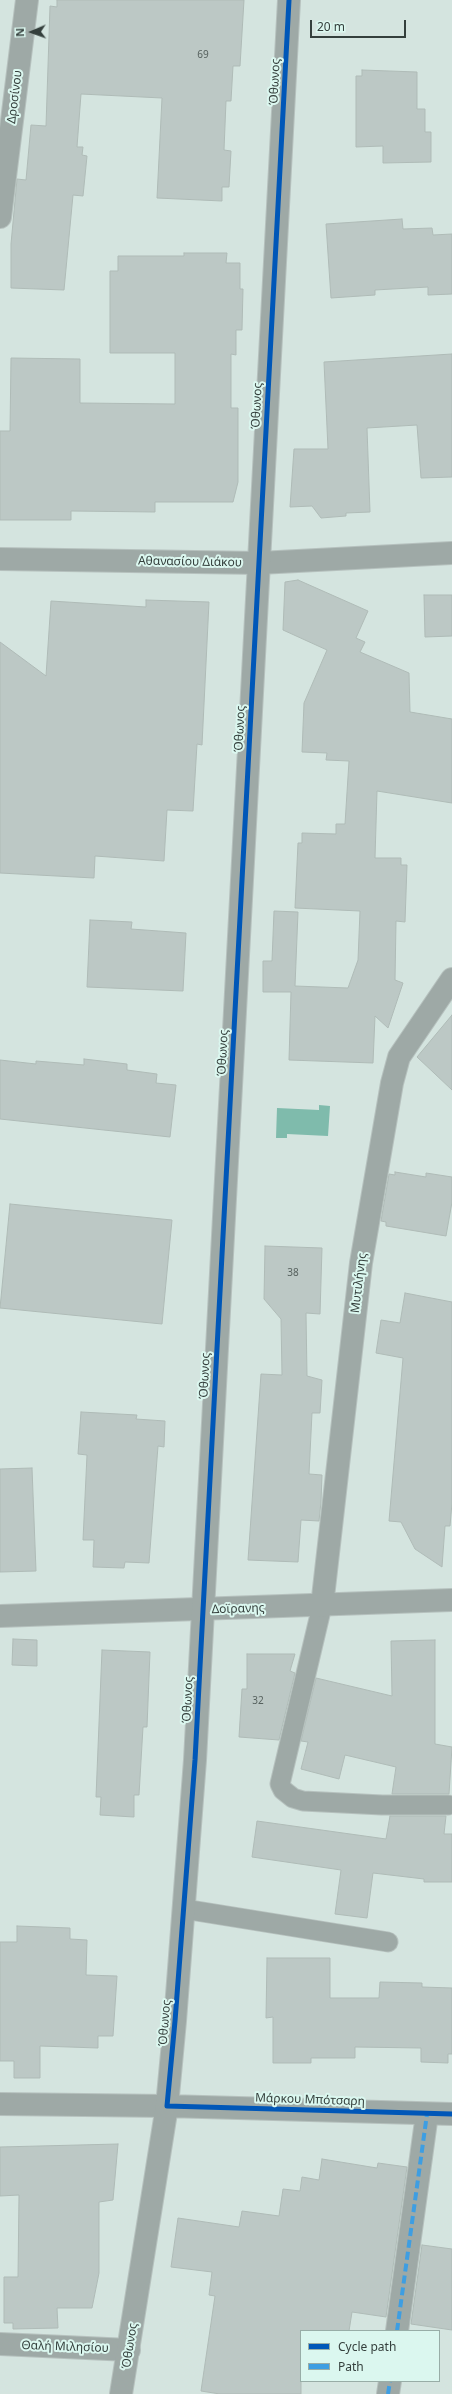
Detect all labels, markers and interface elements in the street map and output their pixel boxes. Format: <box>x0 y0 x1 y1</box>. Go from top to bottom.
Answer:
north arrow <box>12 12 52 52</box>
scale bar <box>312 12 408 38</box>
text: 20 m <box>317 18 345 35</box>
text: N <box>12 28 27 37</box>
house number: 69 <box>197 49 209 61</box>
street label: Όθωνος <box>267 58 283 106</box>
street label: Δροσίνου <box>5 69 25 125</box>
street label: Όθωνος <box>249 382 265 430</box>
street label: Αθανασίου Διάκου <box>138 554 242 570</box>
street label: Όθωνος <box>232 705 248 753</box>
street label: Όθωνος <box>215 1029 231 1077</box>
street label: Μυτιλήνης <box>348 1252 370 1314</box>
house number: 38 <box>287 1267 299 1279</box>
street label: Όθωνος <box>197 1352 213 1400</box>
street label: Δοϊρανης <box>211 1601 265 1617</box>
street label: Όθωνος <box>180 1676 196 1724</box>
house number: 32 <box>252 1695 264 1707</box>
street label: Όθωνος <box>156 1999 174 2047</box>
street label: Μάρκου Μπότσαρη <box>255 2091 365 2109</box>
street label: Όθωνος <box>119 2322 141 2370</box>
legend <box>300 2330 440 2382</box>
street label: Θαλή Μιλησίου <box>21 2338 109 2356</box>
text: Cycle path <box>338 2338 396 2355</box>
text: Path <box>338 2358 364 2375</box>

